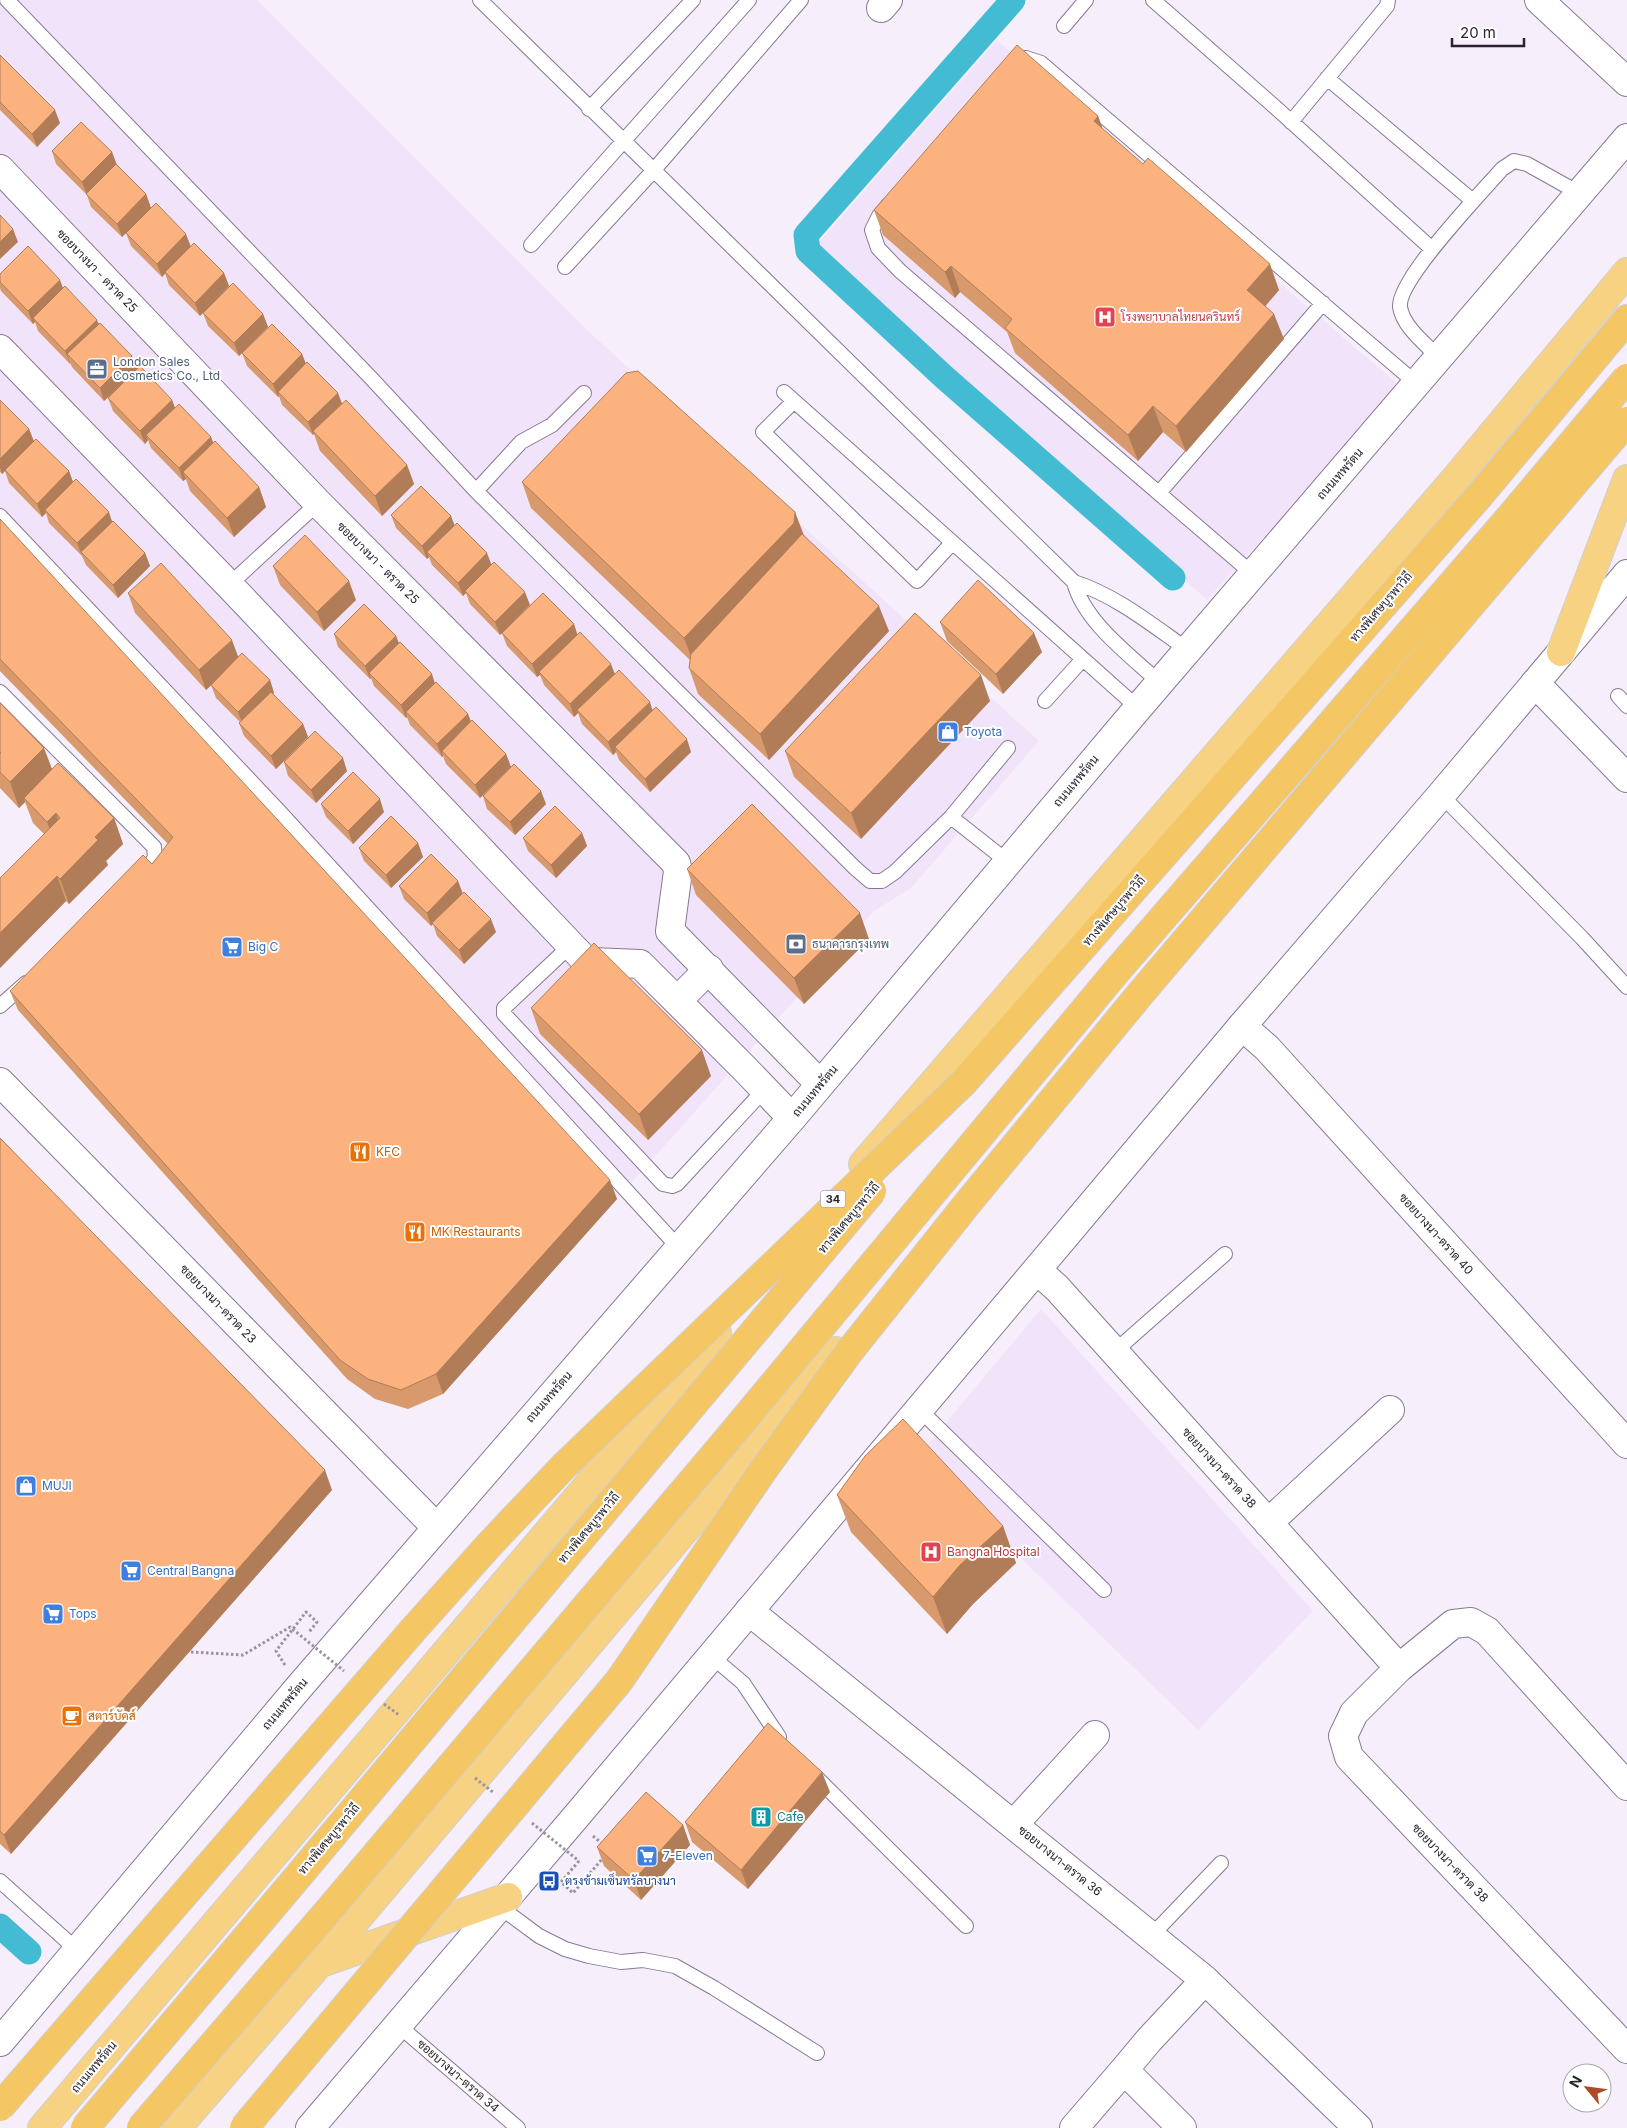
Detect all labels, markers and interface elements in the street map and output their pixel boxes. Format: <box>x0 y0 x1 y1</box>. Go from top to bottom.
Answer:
scale bar <box>1452 15 1524 47</box>
text: 20 m <box>1460 23 1496 42</box>
street label: ซอยบางนา - ตราด 25 <box>54 226 141 315</box>
hospital icon: โรงพยาบาลไทยนครินทร์ <box>1093 305 1117 329</box>
place label: โรงพยาบาลไทยนครินทร์ <box>1120 309 1240 324</box>
place label: London Sales Cosmetics Co., Ltd <box>113 354 220 383</box>
office icon: London Sales Cosmetics Co., Ltd <box>85 357 109 381</box>
street label: ถนนเทพรัตน <box>1313 445 1366 502</box>
street label: ซอยบางนา - ตราด 25 <box>334 518 423 607</box>
street label: ทางพิเศษบูรพาวิถี <box>1346 569 1416 645</box>
shop icon: Toyota <box>936 720 960 744</box>
place label: Toyota <box>964 724 1002 739</box>
street label: ถนนเทพรัตน <box>1050 751 1102 810</box>
street label: ทางพิเศษบูรพาวิถี <box>1079 873 1149 949</box>
bank icon: ธนาคารกรุงเทพ <box>784 932 808 956</box>
supermarket icon: Big C <box>220 935 244 959</box>
place label: ธนาคารกรุงเทพ <box>812 936 889 953</box>
place label: Big C <box>248 939 278 954</box>
street label: ถนนเทพรัตน <box>789 1061 841 1120</box>
restaurant icon: KFC <box>348 1140 372 1164</box>
place label: KFC <box>376 1144 400 1159</box>
street label: ทางพิเศษบูรพาวิถี <box>815 1179 883 1257</box>
road number: 34 <box>820 1190 846 1208</box>
street label: ซอยบางนา-ตราด 40 <box>1396 1190 1477 1277</box>
restaurant icon: MK Restaurants <box>403 1220 427 1244</box>
place label: MK Restaurants <box>431 1224 520 1239</box>
street label: ซอยบางนา-ตราด 23 <box>177 1261 260 1346</box>
street label: ถนนเทพรัตน <box>522 1368 575 1425</box>
street label: ซอยบางนา-ตราด 38 <box>1179 1424 1260 1511</box>
shop icon: MUJI <box>14 1474 38 1498</box>
place label: MUJI <box>42 1478 72 1493</box>
street label: ทางพิเศษบูรพาวิถี <box>555 1489 623 1567</box>
hospital icon: Bangna Hospital <box>919 1540 943 1564</box>
place label: Bangna Hospital <box>947 1544 1040 1559</box>
supermarket icon: Central Bangna <box>119 1559 143 1583</box>
place label: Central Bangna <box>147 1563 234 1578</box>
supermarket icon: Tops <box>41 1602 65 1626</box>
place label: Tops <box>69 1606 97 1621</box>
street label: ถนนเทพรัตน <box>259 1674 311 1733</box>
cafe icon: สตาร์บัคส์ <box>60 1704 84 1728</box>
place label: สตาร์บัคส์ <box>88 1708 136 1723</box>
street label: ทางพิเศษบูรพาวิถี <box>295 1800 363 1878</box>
building icon: Cafe <box>749 1805 773 1829</box>
place label: Cafe <box>777 1809 804 1824</box>
street label: ซอยบางนา-ตราด 38 <box>1409 1820 1492 1905</box>
street label: ซอยบางนา-ตราด 36 <box>1015 1822 1105 1899</box>
supermarket icon: 7-Eleven <box>635 1844 659 1868</box>
place label: 7-Eleven <box>663 1848 713 1863</box>
bus stop icon: ตรงข้ามเซ็นทรัลบางนา <box>537 1869 561 1893</box>
place label: ตรงข้ามเซ็นทรัลบางนา <box>565 1872 676 1888</box>
street label: ซอยบางนา-ตราด 34 <box>414 2036 503 2116</box>
street label: ถนนเทพรัตน <box>68 2037 120 2096</box>
north arrow <box>1562 2063 1612 2113</box>
text: N <box>1565 2073 1585 2090</box>

